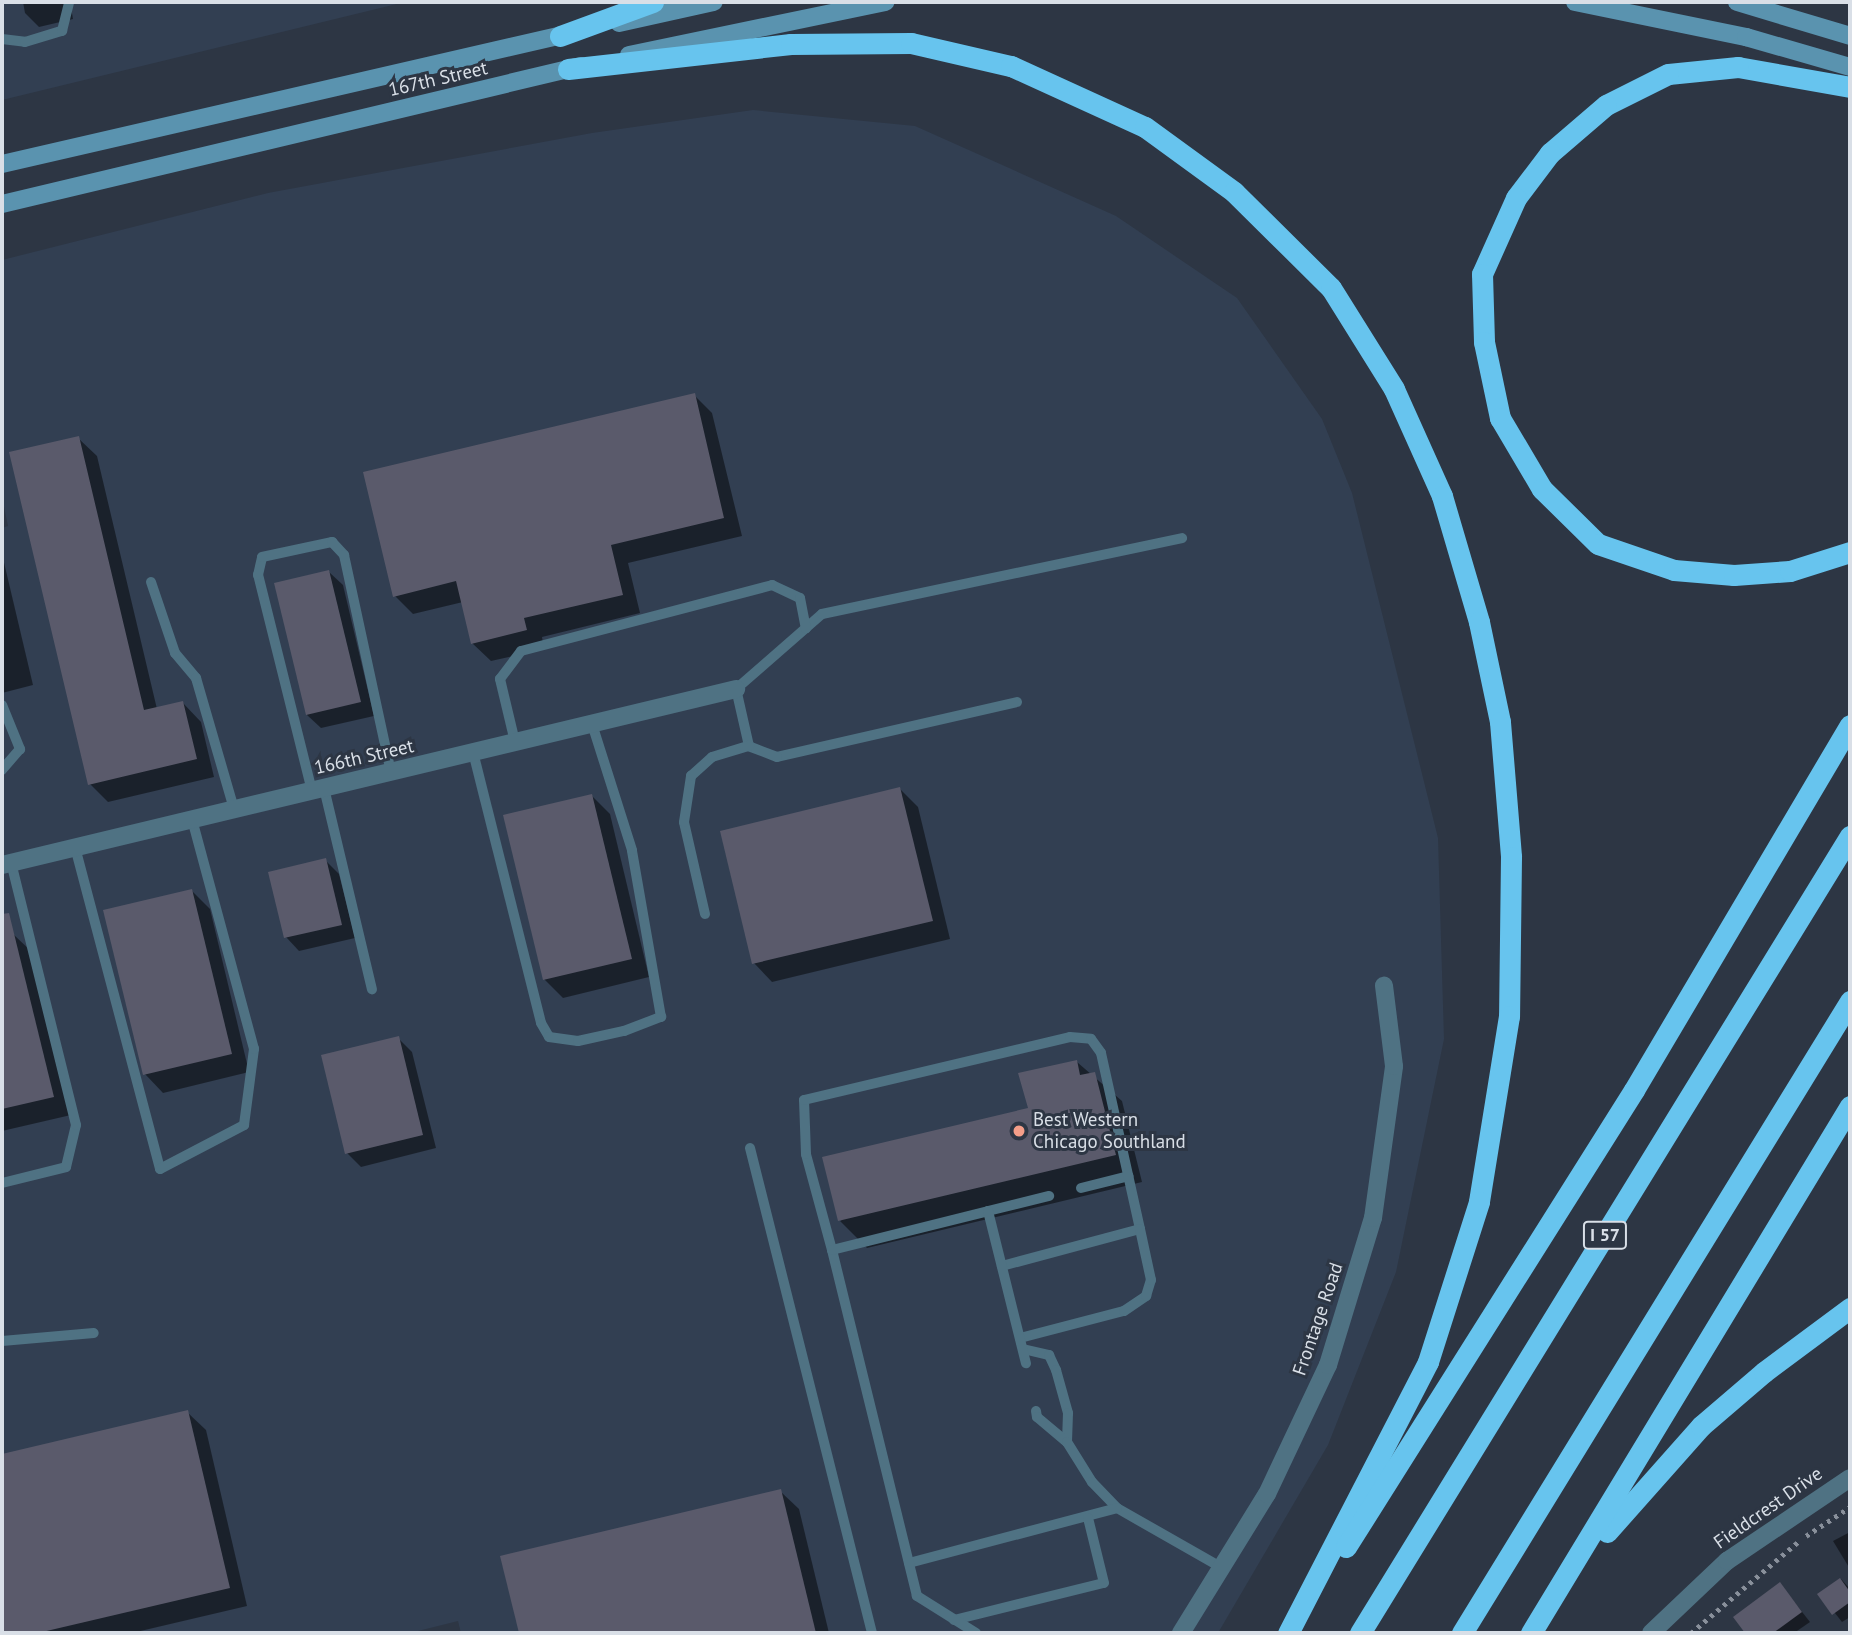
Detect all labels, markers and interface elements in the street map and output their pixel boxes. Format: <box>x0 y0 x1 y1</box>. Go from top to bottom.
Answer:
street label: 167th Street <box>386 57 490 101</box>
street label: 166th Street <box>312 734 416 780</box>
place label: Best Western Chicago Southland <box>1033 1109 1186 1153</box>
marker: Best Western Chicago Southland <box>1011 1123 1027 1139</box>
road number: I 57 <box>1582 1220 1628 1250</box>
street label: Frontage Road <box>1288 1260 1348 1378</box>
street label: Fieldcrest Drive <box>1709 1462 1827 1554</box>

